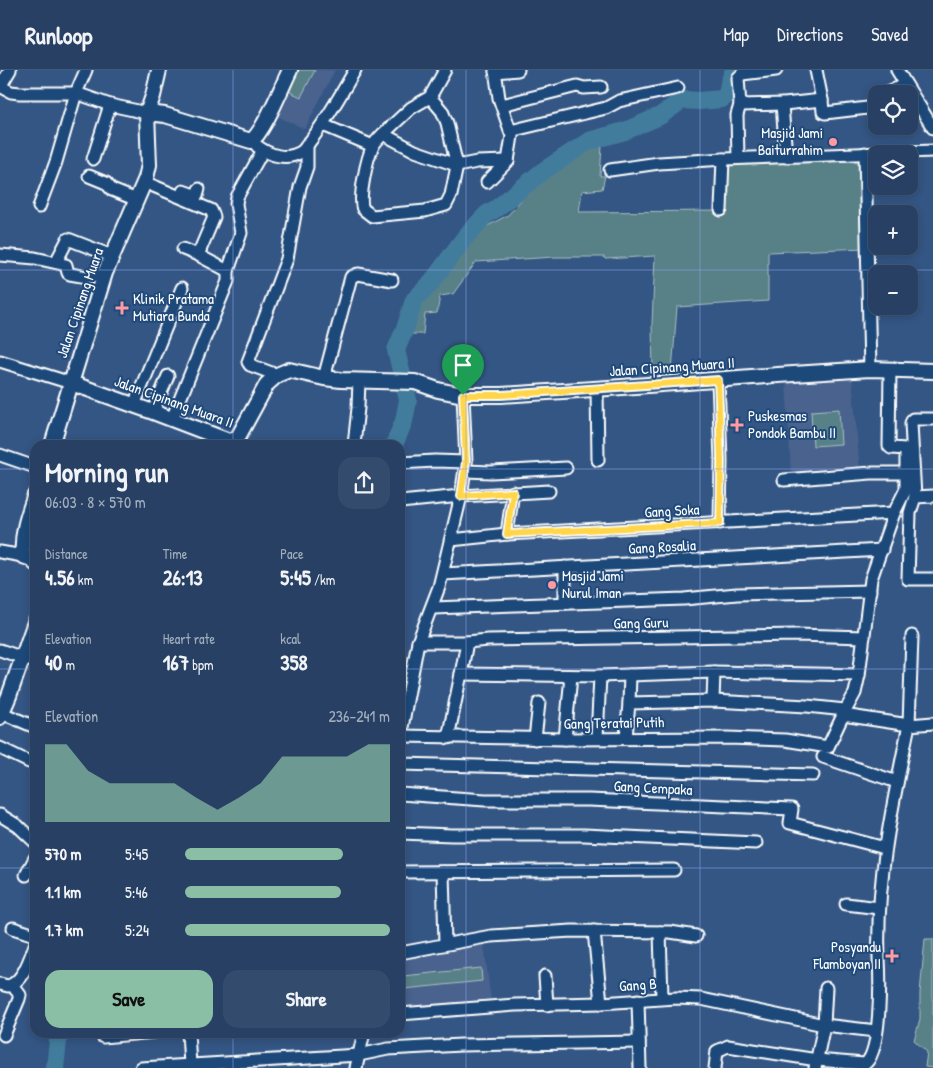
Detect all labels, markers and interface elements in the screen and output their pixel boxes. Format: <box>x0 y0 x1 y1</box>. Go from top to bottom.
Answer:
text: Runloop <box>25 19 92 51</box>
text: Map <box>724 22 749 47</box>
text: Directions <box>777 22 843 47</box>
text: Saved <box>871 22 908 47</box>
map controls <box>868 85 918 315</box>
button: locate <box>868 85 918 135</box>
place label: Masjid Jami Baiturrahim <box>758 122 823 160</box>
marker: Masjid Jami Baiturrahim <box>827 136 839 148</box>
button: layers <box>868 145 918 195</box>
button: + <box>868 205 918 255</box>
street label: Jalan Cipinang Muara <box>51 245 108 361</box>
button: − <box>868 265 918 315</box>
place label: Klinik Pratama Mutiara Bunda <box>133 288 214 326</box>
marker: Klinik Pratama Mutiara Bunda <box>115 301 129 315</box>
pin <box>442 344 484 395</box>
icon: arrive <box>449 351 477 379</box>
street label: Jalan Cipinang Muara II <box>609 352 735 381</box>
street label: Jalan Cipinang Muara II <box>112 370 237 433</box>
place label: Puskesmas Pondok Bambu II <box>748 405 836 443</box>
marker: Puskesmas Pondok Bambu II <box>730 418 744 432</box>
text: Morning run <box>45 453 169 491</box>
button: share <box>338 457 390 509</box>
text: 06:03 · 8 × 570 m <box>45 491 146 513</box>
street label: Gang Soka <box>644 499 700 522</box>
street label: Gang Rosalia <box>628 534 696 559</box>
text: Distance <box>45 544 88 563</box>
text: Time <box>163 544 187 563</box>
text: Pace <box>280 544 304 563</box>
text: 4.56 <box>45 563 75 592</box>
text: 26:13 <box>163 563 203 592</box>
text: 5:45 <box>280 563 311 592</box>
place label: Masjid Jami Nurul Iman <box>562 565 624 603</box>
text: km <box>75 570 93 589</box>
text: /km <box>311 570 335 589</box>
marker: Masjid Jami Nurul Iman <box>546 579 558 591</box>
street label: Gang Guru <box>613 612 669 633</box>
text: Elevation <box>45 629 92 648</box>
text: Heart rate <box>163 629 215 648</box>
text: kcal <box>280 629 301 648</box>
text: 40 <box>45 648 62 677</box>
text: 167 <box>163 648 189 677</box>
text: 358 <box>280 648 308 677</box>
text: m <box>62 655 75 674</box>
text: bpm <box>189 655 214 674</box>
text: Elevation <box>45 705 98 727</box>
text: 236–241 m <box>328 705 390 727</box>
street label: Gang Teratai Putih <box>564 711 664 734</box>
street label: Gang Cempaka <box>613 775 693 800</box>
text: 570 m <box>45 843 81 865</box>
text: 5:45 <box>125 843 148 865</box>
text: 1.1 km <box>45 881 81 903</box>
text: 5:46 <box>125 881 148 903</box>
text: 1.7 km <box>45 919 83 941</box>
text: 5:24 <box>125 919 149 941</box>
place label: Posyandu Flamboyan II <box>813 936 881 974</box>
marker: Posyandu Flamboyan II <box>885 949 899 963</box>
button: Save <box>45 970 213 1028</box>
button: Share <box>223 970 390 1028</box>
street label: Gang B <box>618 973 657 996</box>

